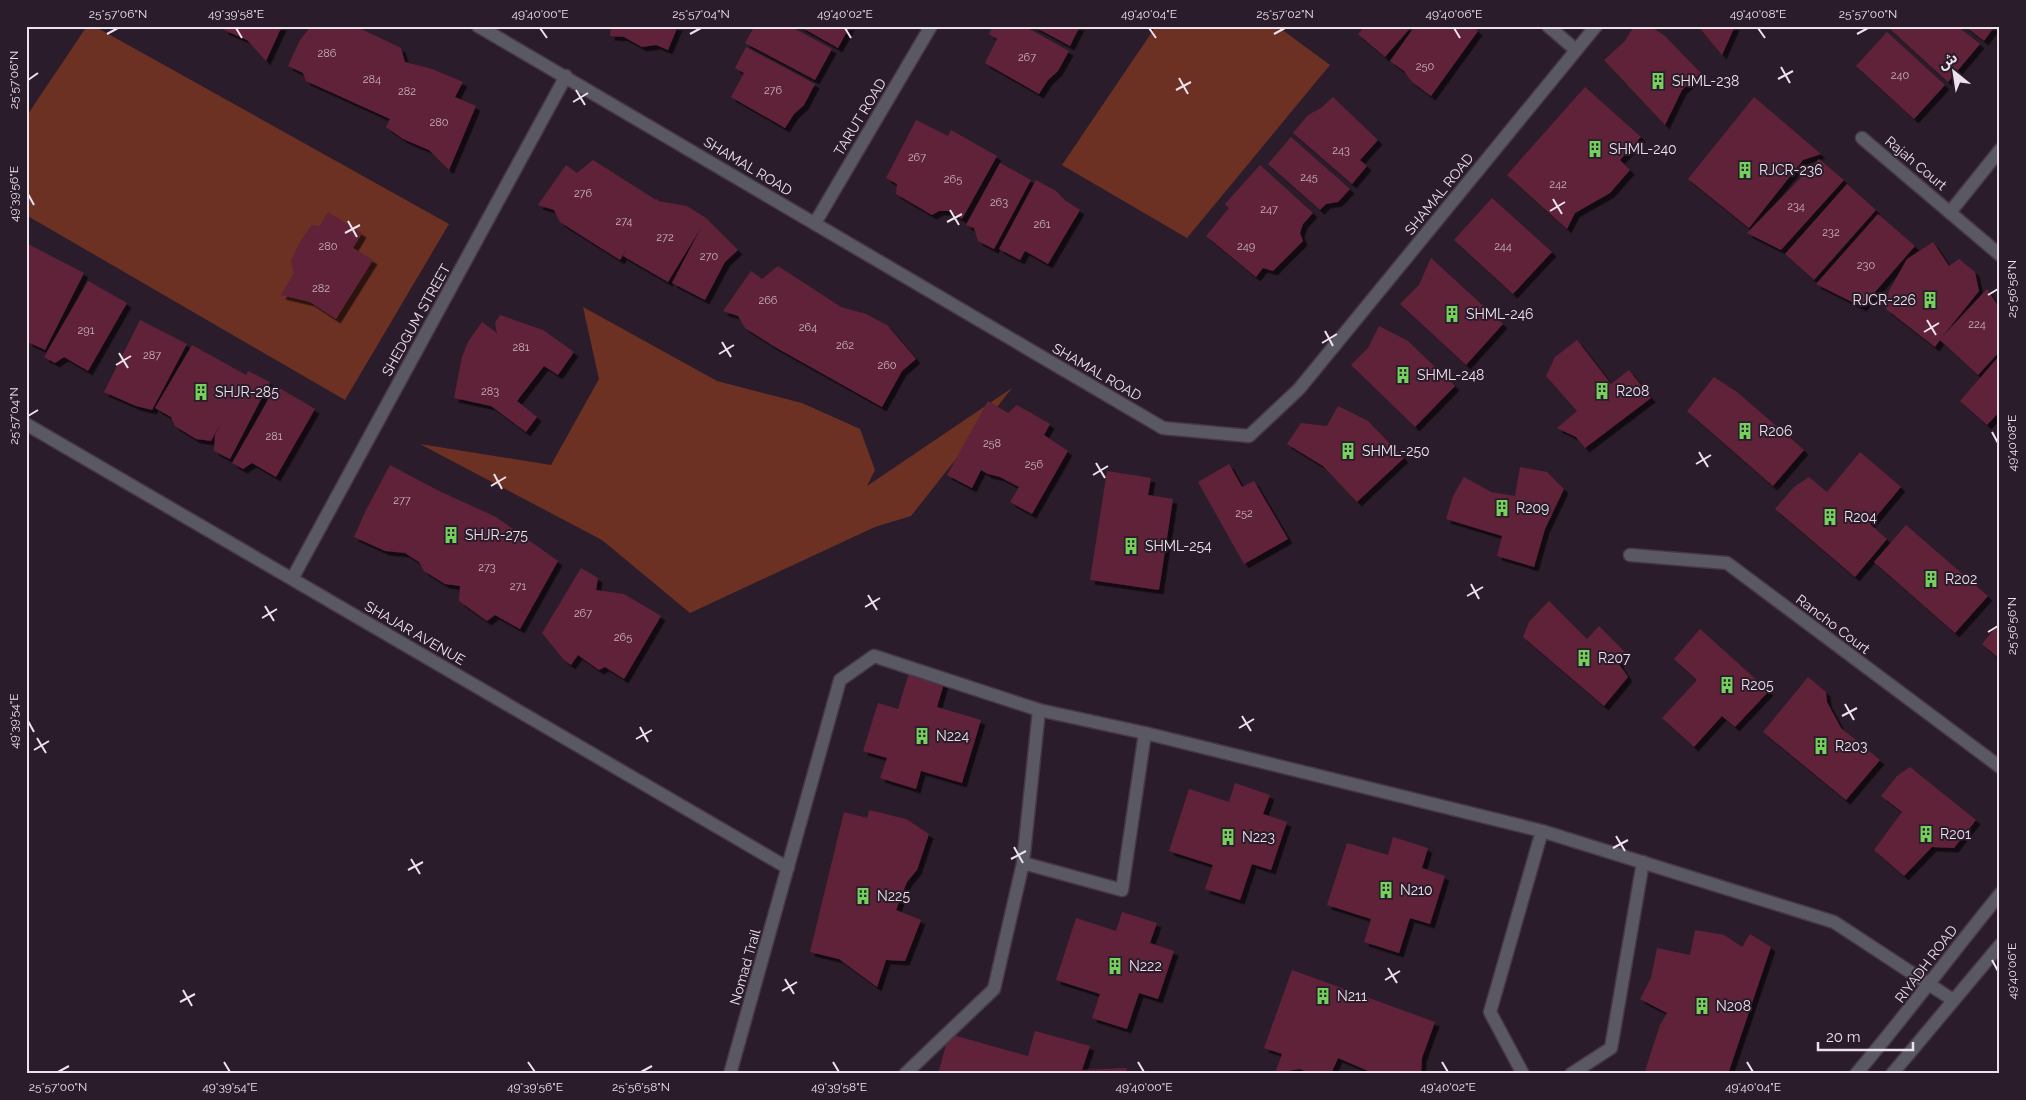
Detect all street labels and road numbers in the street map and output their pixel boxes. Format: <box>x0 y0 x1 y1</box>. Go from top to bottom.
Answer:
street label: TARUT ROAD <box>831 75 889 159</box>
street label: SHAMAL ROAD <box>701 133 795 199</box>
street label: Rajah Court <box>1882 133 1950 193</box>
street label: SHAMAL ROAD <box>1401 150 1477 238</box>
street label: SHEDGUM STREET <box>379 261 454 379</box>
street label: SHAMAL ROAD <box>1050 340 1144 404</box>
street label: Rancho Court <box>1793 591 1873 657</box>
street label: SHAJAR AVENUE <box>362 598 468 668</box>
street label: RIYADH ROAD <box>1892 922 1960 1006</box>
street label: Nomad Trail <box>727 927 763 1007</box>

